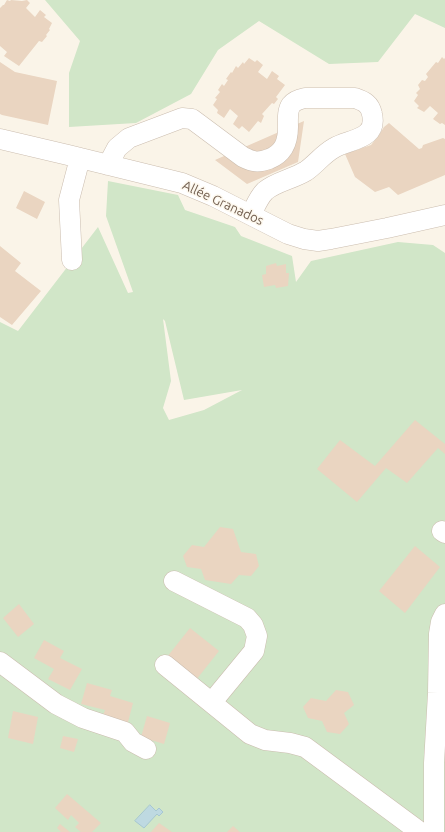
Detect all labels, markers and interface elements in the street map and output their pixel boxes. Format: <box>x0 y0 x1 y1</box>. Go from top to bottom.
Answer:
street label: Allée Granados <box>180 177 266 229</box>

